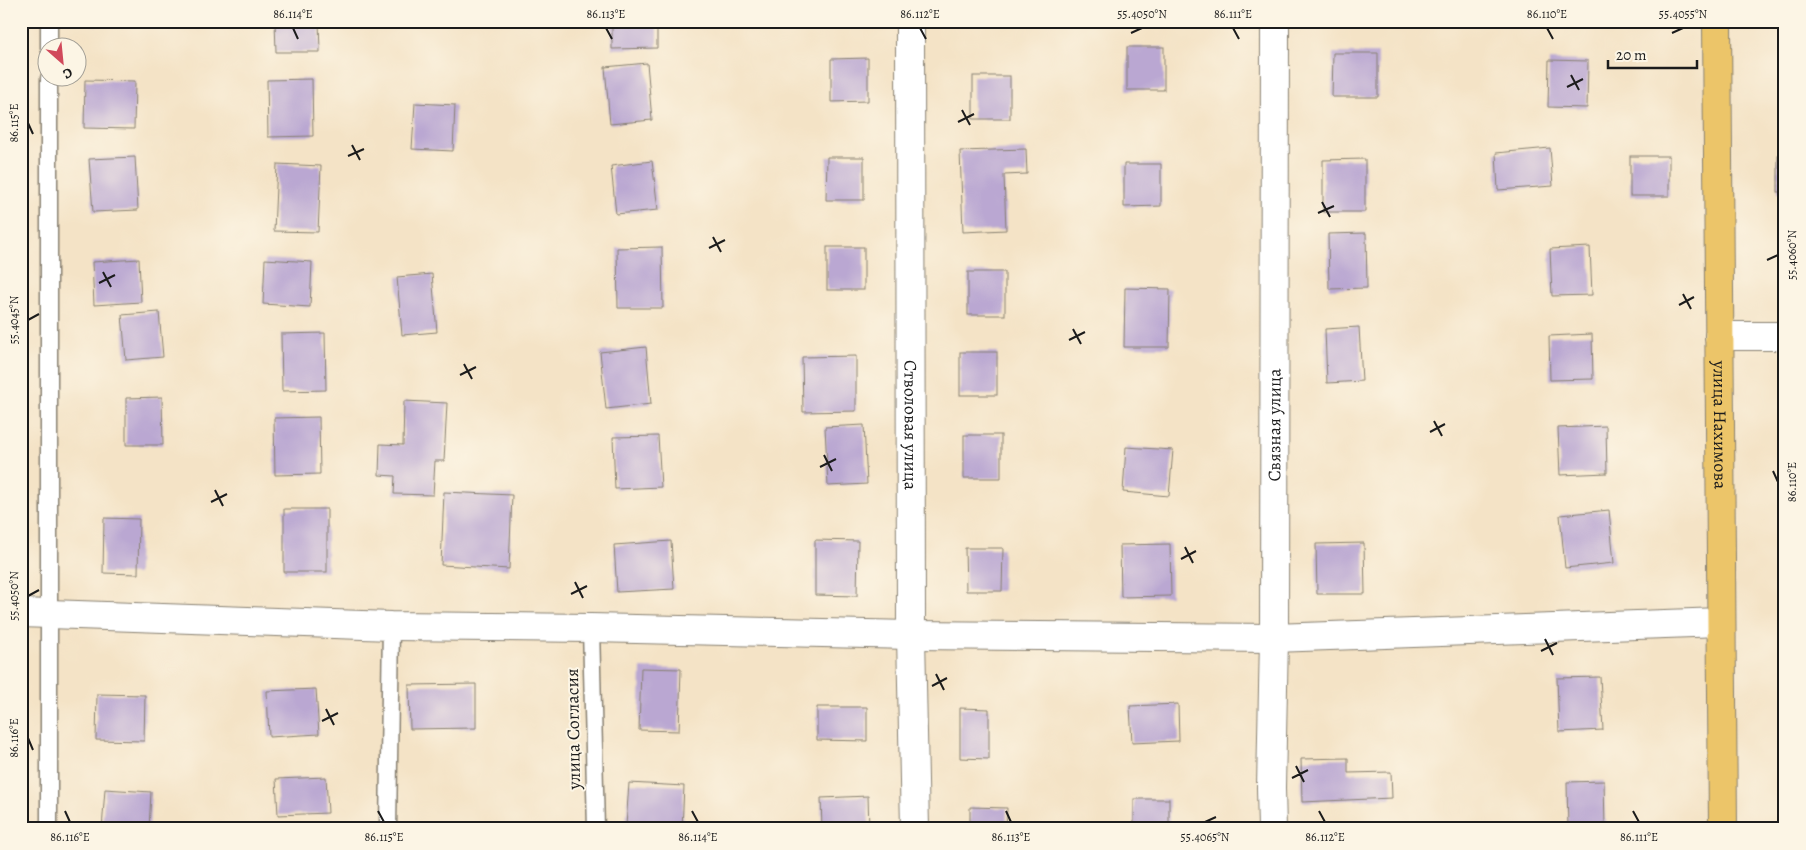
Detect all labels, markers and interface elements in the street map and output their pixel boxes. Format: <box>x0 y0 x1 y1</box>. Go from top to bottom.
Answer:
text: 86.114°E <box>273 6 313 22</box>
text: 86.113°E <box>587 6 625 22</box>
text: 86.112°E <box>900 6 940 22</box>
text: 55.4050°N <box>1117 6 1167 22</box>
text: 86.111°E <box>1214 6 1252 22</box>
text: 86.110°E <box>1527 6 1567 22</box>
text: 55.4055°N <box>1659 6 1708 22</box>
north arrow <box>38 38 88 88</box>
scale bar <box>1608 38 1697 70</box>
text: 20 m <box>1616 45 1647 65</box>
text: С <box>59 63 76 84</box>
text: 86.115°E <box>6 103 22 143</box>
text: 55.4060°N <box>1784 230 1800 280</box>
text: 55.4045°N <box>6 295 22 344</box>
street label: Стволовая улица <box>899 360 923 491</box>
street label: улица Нахимова <box>1708 360 1732 490</box>
street label: Связная улица <box>1262 368 1286 482</box>
text: 86.110°E <box>1784 462 1800 502</box>
text: 55.4050°N <box>6 571 22 621</box>
street label: улица Согласия <box>560 668 586 791</box>
text: 86.116°E <box>6 718 22 758</box>
text: 86.116°E <box>50 829 90 845</box>
text: 86.115°E <box>364 829 404 845</box>
text: 86.114°E <box>678 829 718 845</box>
text: 86.113°E <box>992 829 1030 845</box>
text: 55.4065°N <box>1181 829 1230 845</box>
text: 86.112°E <box>1305 829 1345 845</box>
text: 86.111°E <box>1620 829 1658 845</box>

